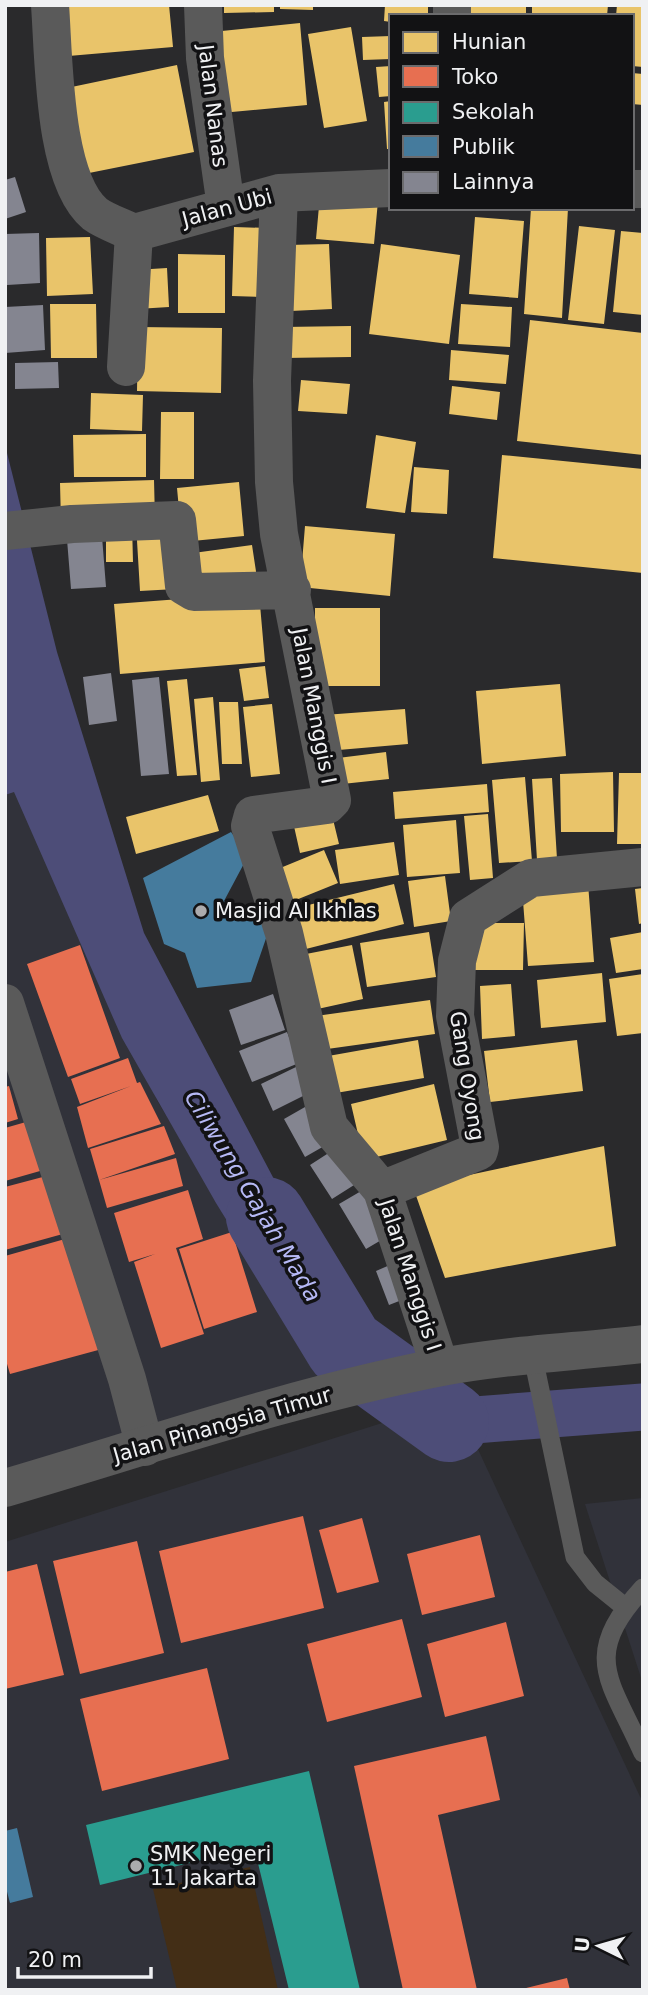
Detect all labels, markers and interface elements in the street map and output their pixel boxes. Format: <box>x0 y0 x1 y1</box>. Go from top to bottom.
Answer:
legend <box>389 14 634 210</box>
text: Hunian <box>452 30 526 54</box>
street label: Jalan Nanas <box>193 41 232 169</box>
text: Toko <box>451 65 498 89</box>
text: Sekolah <box>452 100 535 124</box>
text: Publik <box>452 135 516 159</box>
text: Lainnya <box>452 170 534 194</box>
street label: Jalan Ubi <box>177 184 275 232</box>
street label: Jalan Manggis I <box>287 624 341 786</box>
place label: Masjid Al Ikhlas <box>215 899 377 923</box>
marker: Masjid Al Ikhlas <box>193 903 209 919</box>
street label: Gang Oyong <box>445 1009 489 1143</box>
water label: Ciliwung Gajah Mada <box>180 1086 326 1306</box>
street label: Jalan Manggis I <box>374 1194 446 1354</box>
street label: Jalan Pinangsia Timur <box>108 1382 334 1468</box>
place label: SMK Negeri 11 Jakarta <box>150 1842 271 1890</box>
marker: SMK Negeri 11 Jakarta <box>128 1858 144 1874</box>
north arrow <box>564 1911 634 1981</box>
scale bar <box>18 1936 150 1980</box>
text: U <box>570 1936 594 1953</box>
text: 20 m <box>28 1948 82 1972</box>

